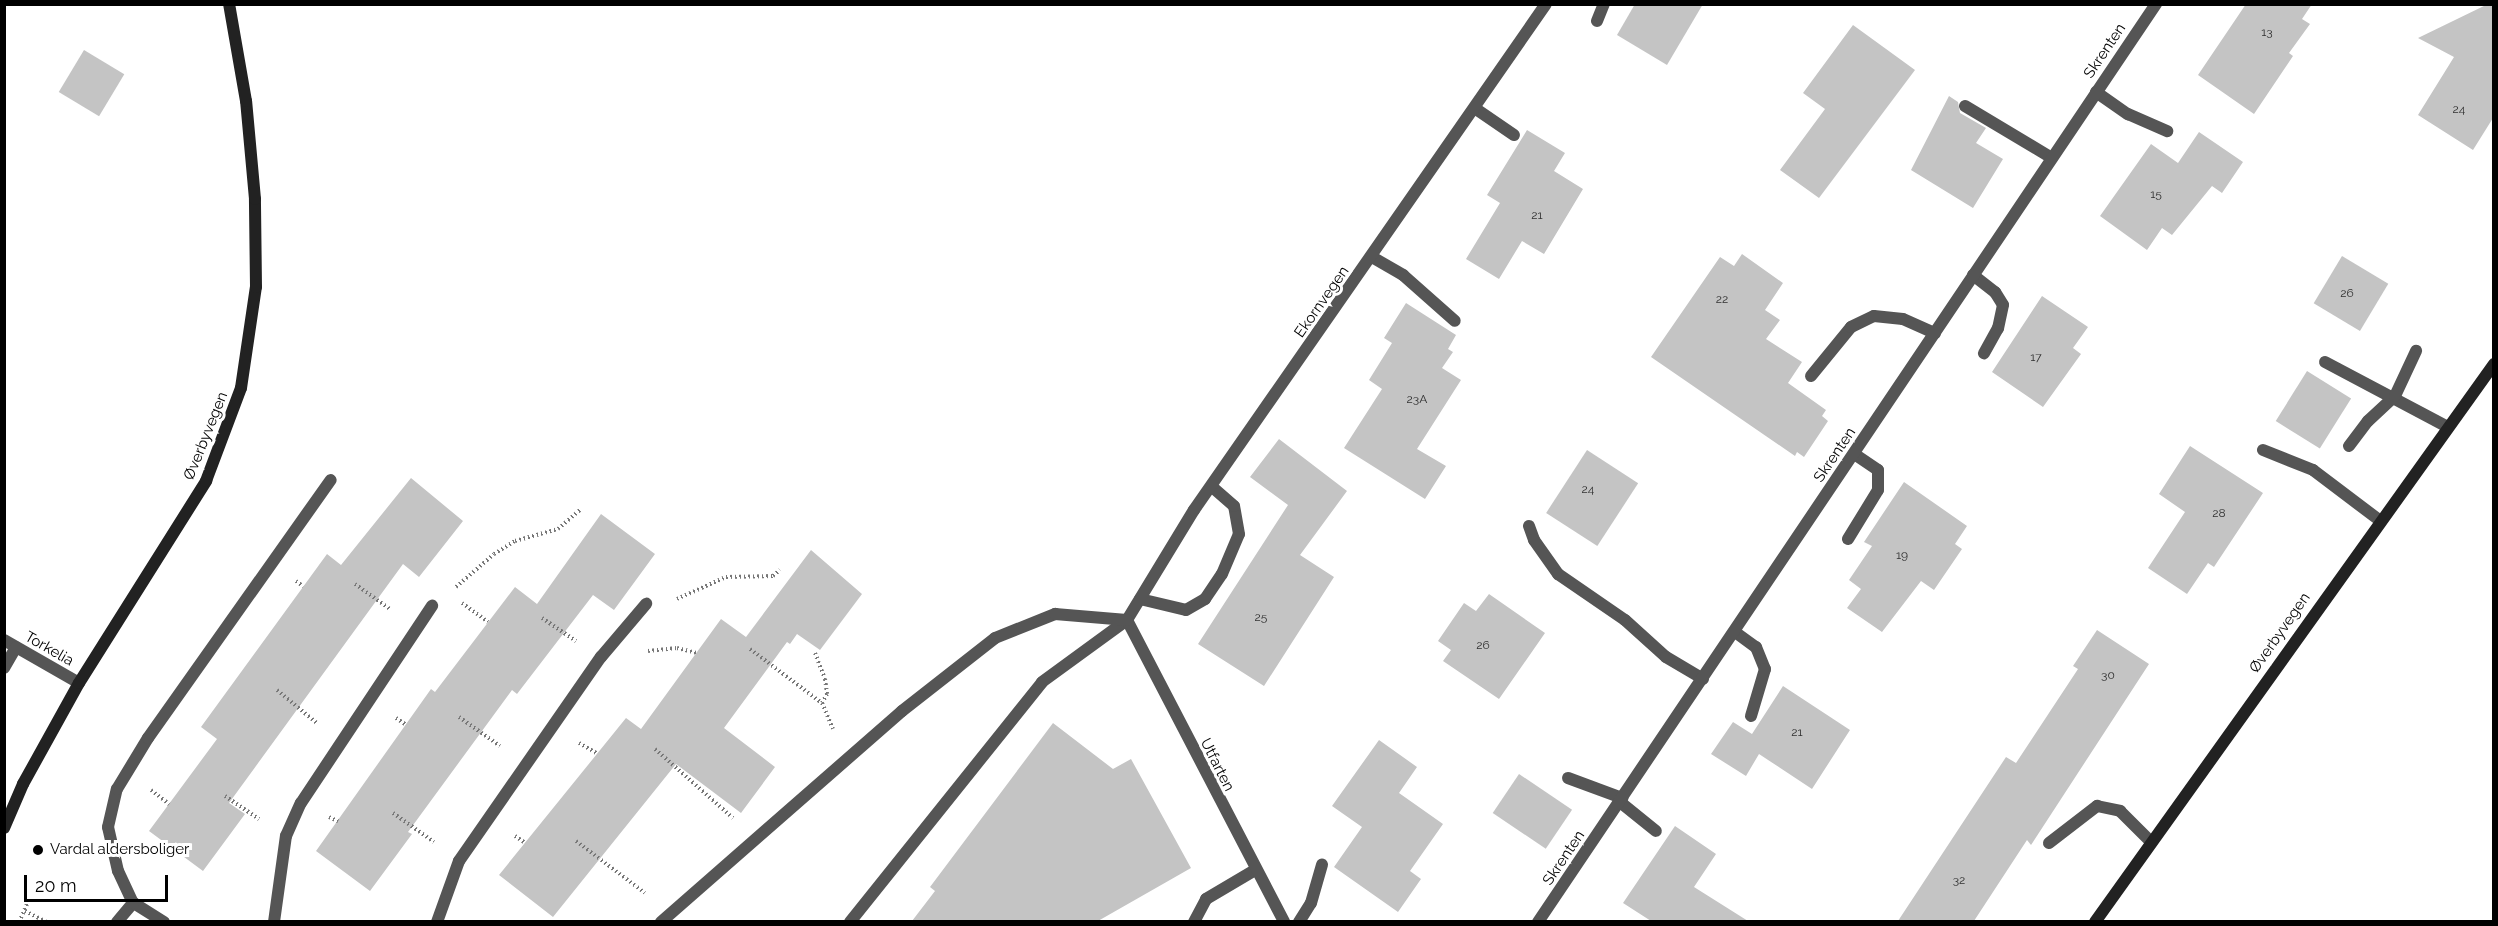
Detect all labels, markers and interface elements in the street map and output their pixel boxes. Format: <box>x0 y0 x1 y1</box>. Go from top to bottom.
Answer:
street label: Skrenten <box>2080 20 2130 82</box>
house number: 13 <box>2261 26 2273 40</box>
house number: 24 <box>2453 103 2465 117</box>
house number: 15 <box>2150 188 2162 202</box>
house number: 21 <box>1531 209 1543 223</box>
street label: Ekornvegen <box>1291 263 1353 341</box>
house number: 26 <box>2340 287 2354 301</box>
house number: 22 <box>1716 293 1728 307</box>
house number: 17 <box>2030 351 2042 365</box>
street label: Øverbyvegen <box>180 389 232 483</box>
house number: 23A <box>1407 393 1427 407</box>
street label: Skrenten <box>1810 424 1860 486</box>
house number: 24 <box>1582 483 1594 497</box>
house number: 28 <box>2212 507 2226 521</box>
house number: 19 <box>1896 549 1908 563</box>
street label: Øverbyvegen <box>2246 590 2314 676</box>
house number: 25 <box>1255 611 1267 625</box>
street label: Torkelia <box>21 628 77 670</box>
house number: 26 <box>1476 639 1490 653</box>
house number: 30 <box>2101 669 2115 683</box>
house number: 21 <box>1791 726 1803 740</box>
street label: Utfarten <box>1196 735 1238 795</box>
street label: Skrenten <box>1539 827 1589 889</box>
place label: Vardal aldersboliger <box>50 841 190 859</box>
marker: Vardal aldersboliger <box>31 843 45 857</box>
scale bar <box>27 863 171 901</box>
house number: 32 <box>1953 874 1965 888</box>
text: 20 m <box>35 875 77 896</box>

